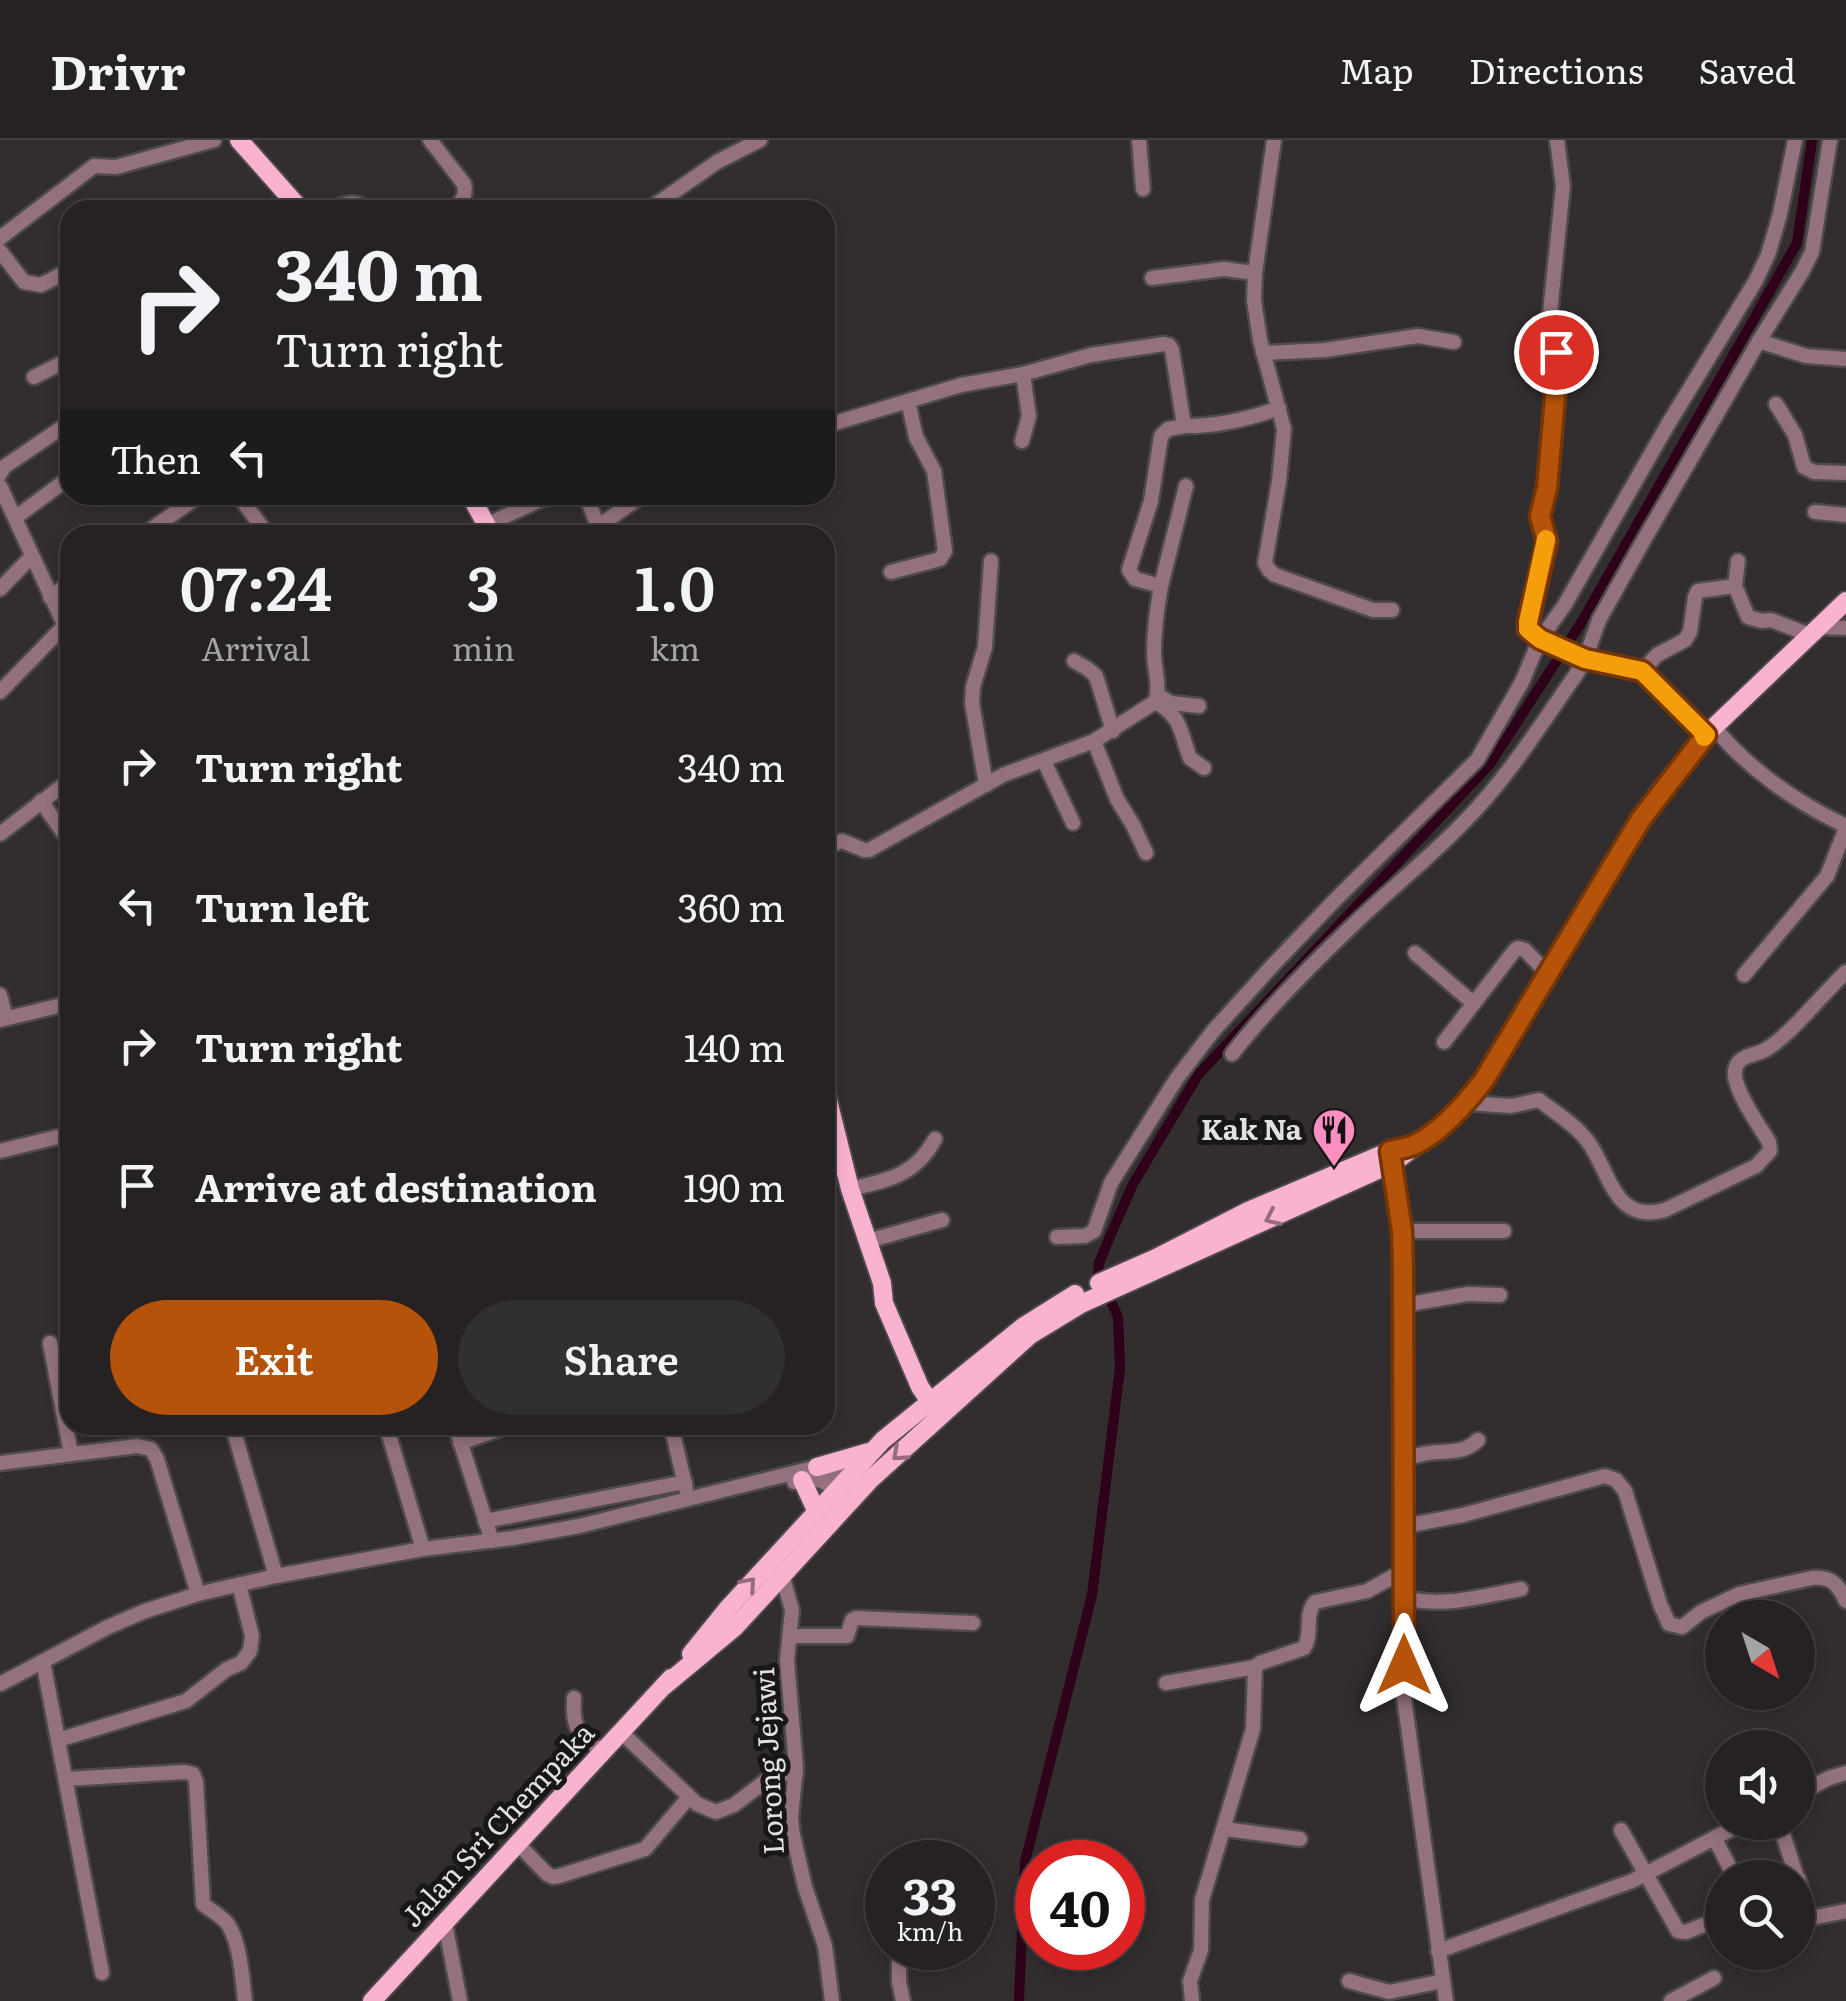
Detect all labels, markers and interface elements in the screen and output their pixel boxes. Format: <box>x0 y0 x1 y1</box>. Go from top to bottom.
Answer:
text: Drivr <box>50 34 185 105</box>
text: Map <box>1339 43 1414 95</box>
text: Directions <box>1469 43 1644 95</box>
text: Saved <box>1699 43 1796 95</box>
text: 340 m <box>275 219 483 323</box>
icon: right <box>110 240 240 370</box>
pin <box>1514 310 1599 395</box>
text: Turn right <box>275 314 503 381</box>
icon: arrive <box>1529 325 1584 380</box>
text: Then <box>110 429 201 486</box>
icon: left <box>221 430 276 485</box>
text: 07:24 <box>180 540 332 629</box>
text: 3 <box>467 540 500 629</box>
text: 1.0 <box>635 540 715 629</box>
text: Arrival <box>201 623 311 671</box>
text: min <box>452 623 515 671</box>
text: km <box>650 623 700 671</box>
text: Turn right <box>195 737 402 794</box>
text: 340 m <box>677 737 785 794</box>
icon: right <box>110 738 165 793</box>
text: Turn left <box>195 877 370 934</box>
text: 360 m <box>678 877 785 934</box>
icon: left <box>110 878 165 933</box>
text: Turn right <box>195 1017 402 1074</box>
text: 140 m <box>684 1017 785 1074</box>
icon: right <box>110 1018 165 1073</box>
place label: Kak Na <box>1201 1107 1303 1149</box>
restaurant icon: Kak Na <box>1311 1107 1357 1168</box>
text: Arrive at destination <box>195 1157 597 1214</box>
text: 190 m <box>683 1157 785 1214</box>
icon: arrive <box>110 1158 165 1213</box>
one-way arrow <box>1265 1206 1283 1226</box>
button: Exit <box>110 1300 438 1415</box>
button: Share <box>458 1300 785 1415</box>
one-way arrow <box>892 1442 911 1460</box>
one-way arrow <box>738 1577 756 1596</box>
north arrow <box>1705 1600 1815 1710</box>
map controls <box>1705 1600 1815 1970</box>
position arrow <box>1352 1613 1456 1717</box>
street label: Lorong Jejawi <box>741 1666 793 1856</box>
street label: Jalan Sri Chempaka <box>390 1712 603 1935</box>
button: sound <box>1705 1730 1815 1840</box>
speed limit sign: 40 <box>1015 1840 1145 1970</box>
text: 33 <box>903 1856 957 1930</box>
button: search <box>1705 1860 1815 1970</box>
text: km/h <box>897 1912 963 1949</box>

